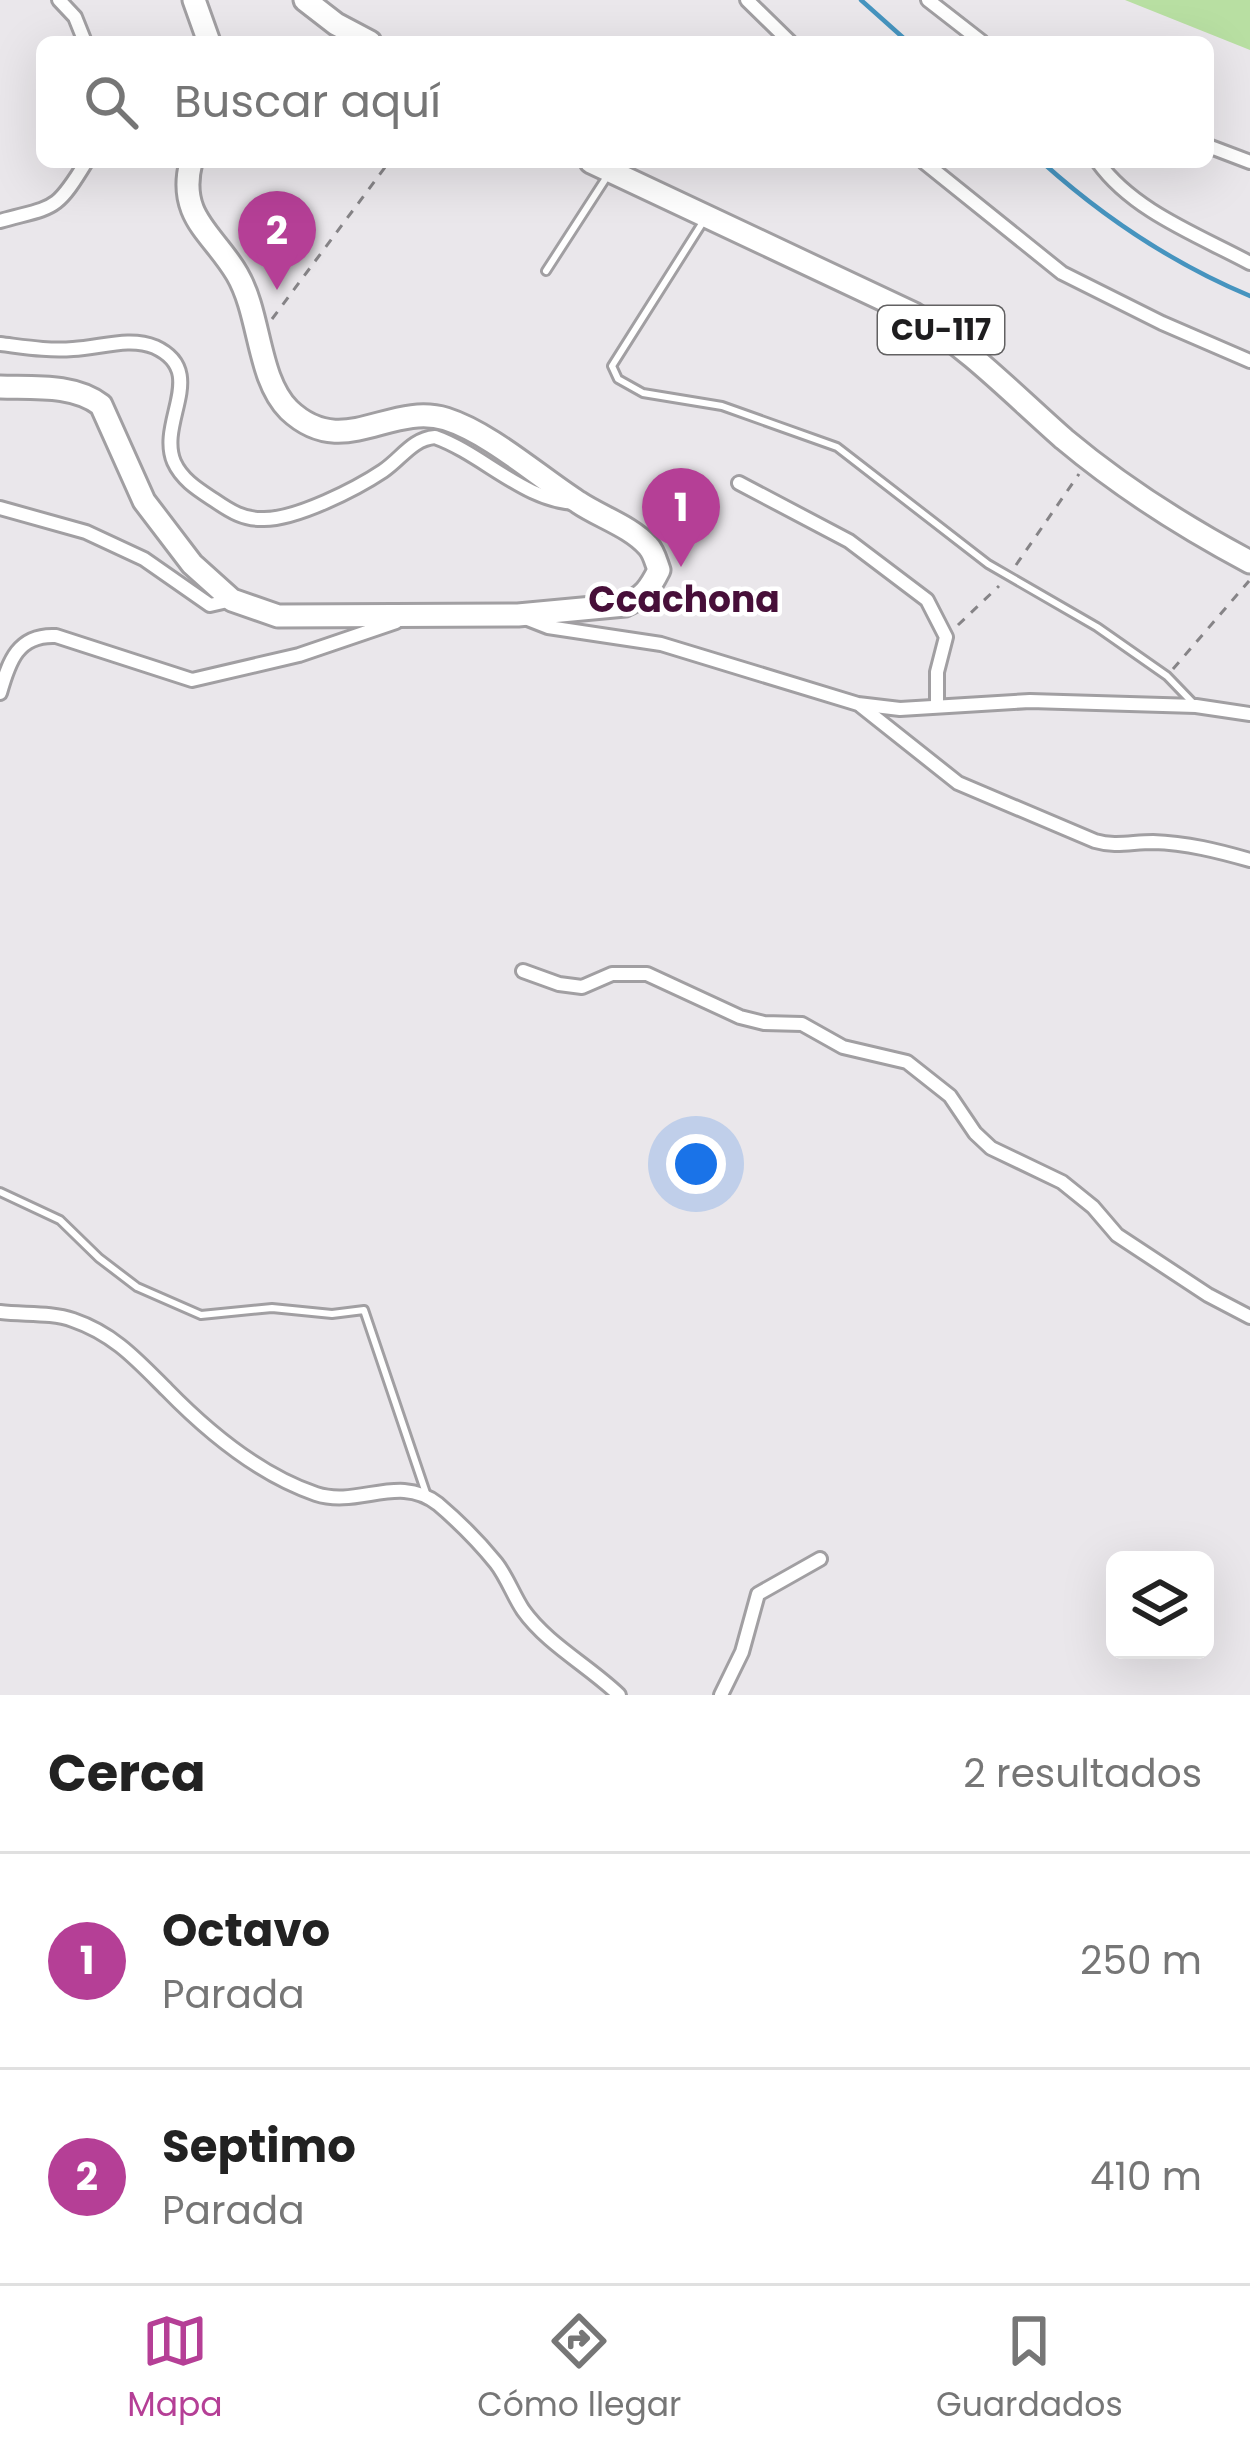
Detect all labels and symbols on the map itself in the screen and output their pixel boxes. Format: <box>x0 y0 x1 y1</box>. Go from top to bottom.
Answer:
pin: 2 <box>238 191 316 290</box>
road number: CU-117 <box>878 306 1004 354</box>
pin: 1 <box>642 468 720 567</box>
district label: Ccachona <box>588 574 780 625</box>
your location <box>666 1134 726 1194</box>

